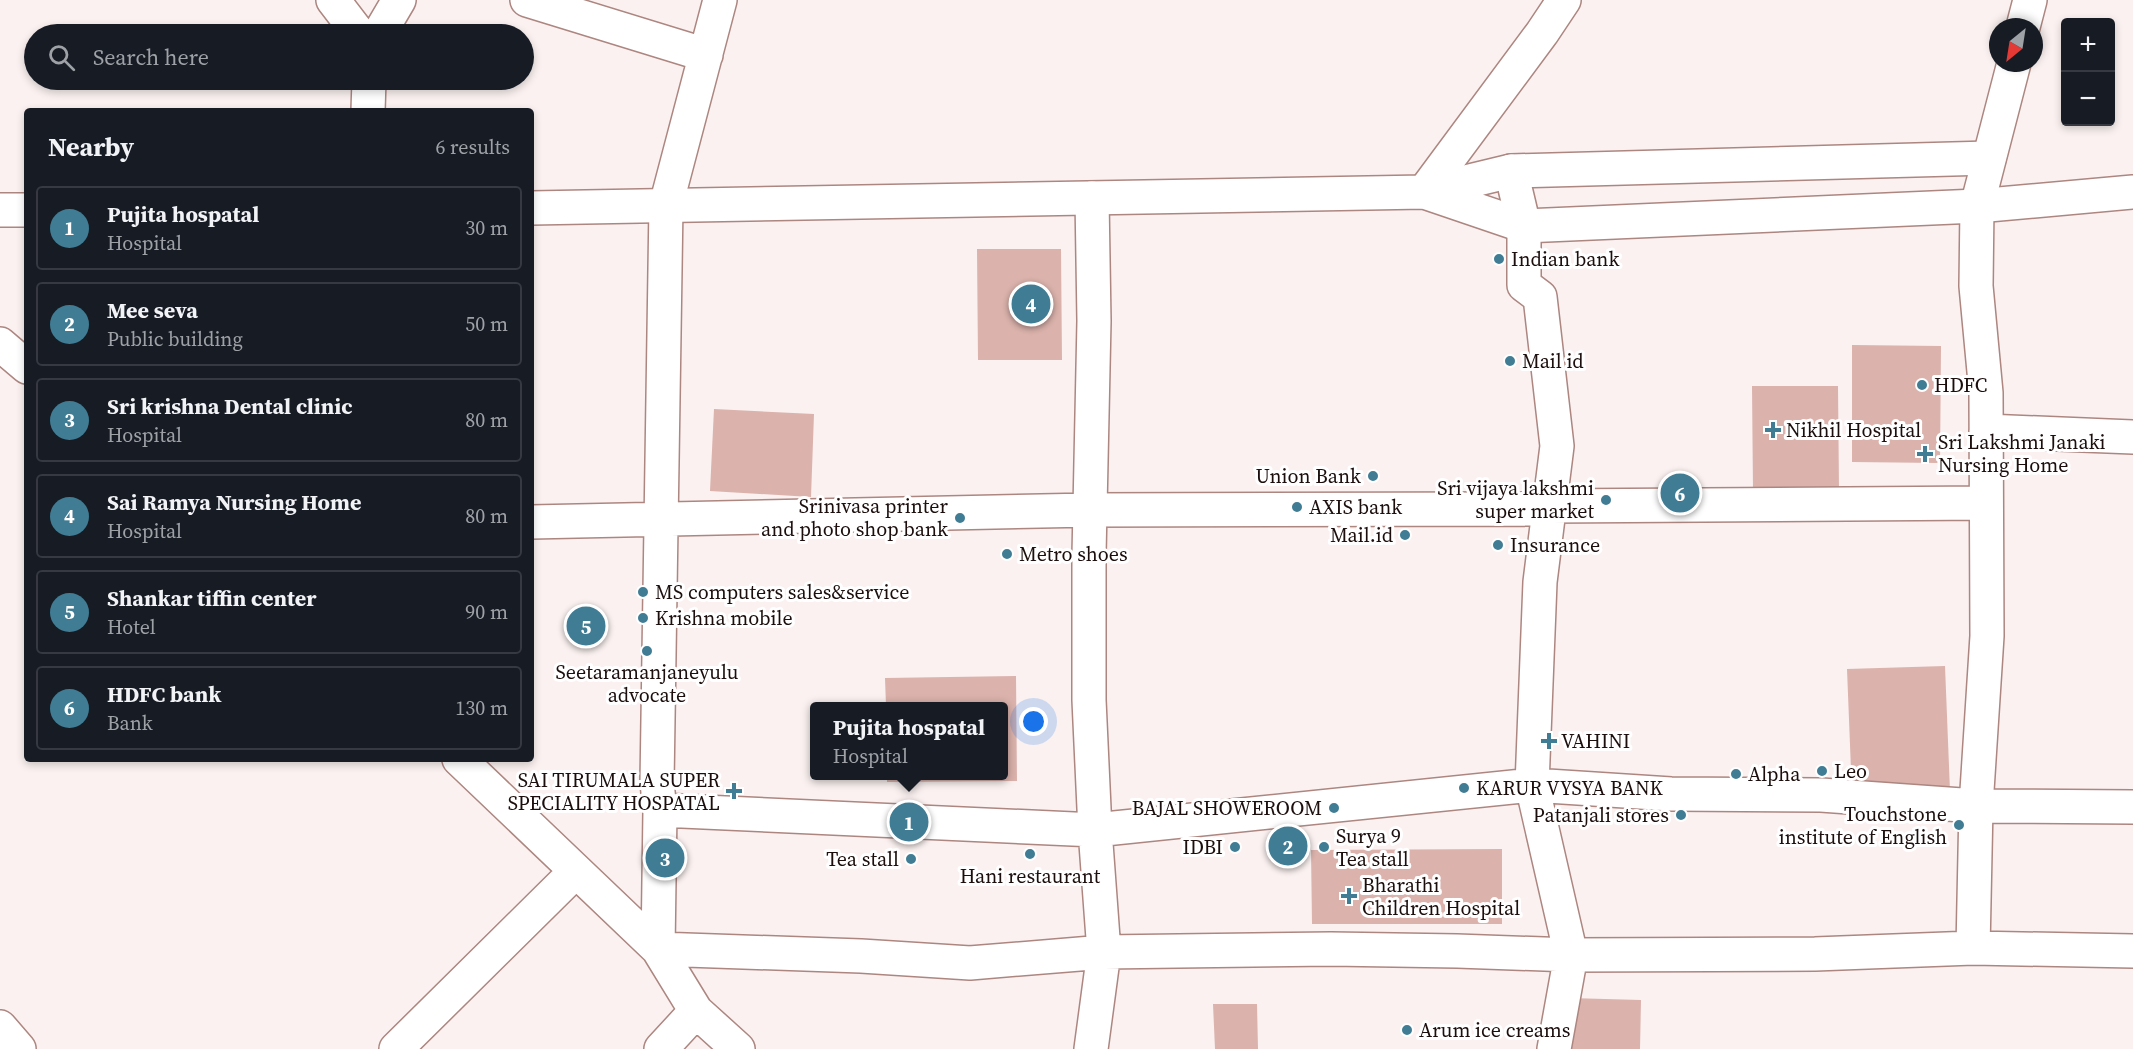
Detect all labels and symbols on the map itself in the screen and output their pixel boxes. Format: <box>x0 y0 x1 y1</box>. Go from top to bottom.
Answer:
north arrow <box>1989 18 2043 72</box>
place label: Indian bank <box>1511 245 1619 273</box>
marker: Indian bank <box>1492 252 1506 266</box>
pin: 4 <box>1012 282 1050 326</box>
place label: Mail id <box>1522 347 1584 375</box>
marker: Mail id <box>1503 354 1517 368</box>
place label: HDFC <box>1934 371 1987 399</box>
marker: HDFC <box>1915 378 1929 392</box>
place label: Nikhil Hospital <box>1786 416 1921 444</box>
marker: Nikhil Hospital <box>1764 421 1782 439</box>
place label: Sri Lakshmi Janaki Nursing Home <box>1938 428 2106 479</box>
marker: Sri Lakshmi Janaki Nursing Home <box>1916 445 1934 463</box>
place label: Union Bank <box>1256 462 1361 490</box>
marker: Union Bank <box>1366 469 1380 483</box>
pin: 6 <box>1660 470 1700 516</box>
place label: Sri vijaya lakshmi super market <box>1437 474 1594 525</box>
place label: Srinivasa printer and photo shop bank <box>761 492 949 543</box>
place label: AXIS bank <box>1309 493 1402 521</box>
marker: Sri vijaya lakshmi super market <box>1599 493 1613 507</box>
marker: AXIS bank <box>1290 500 1304 514</box>
marker: Srinivasa printer and photo shop bank <box>953 511 967 525</box>
place label: Mail.id <box>1330 521 1394 549</box>
marker: Mail.id <box>1398 528 1412 542</box>
place label: Insurance <box>1510 531 1600 559</box>
marker: Insurance <box>1491 538 1505 552</box>
place label: Metro shoes <box>1019 540 1128 568</box>
marker: Metro shoes <box>1000 547 1014 561</box>
place label: MS computers sales&service <box>655 578 909 606</box>
marker: MS computers sales&service <box>636 585 650 599</box>
pin: 5 <box>566 604 606 648</box>
place label: Krishna mobile <box>655 604 793 632</box>
marker: Krishna mobile <box>636 611 650 625</box>
marker: Seetaramanjaneyulu advocate <box>640 644 654 658</box>
place label: Seetaramanjaneyulu advocate <box>556 658 738 709</box>
your location <box>1019 707 1048 736</box>
place label: VAHINI <box>1561 727 1630 755</box>
marker: VAHINI <box>1542 734 1556 748</box>
place label: Leo <box>1834 757 1867 785</box>
place label: Alpha <box>1748 760 1801 788</box>
marker: Leo <box>1815 764 1829 778</box>
place label: SAI TIRUMALA SUPER SPECIALITY HOSPATAL <box>508 766 720 817</box>
marker: Alpha <box>1729 767 1743 781</box>
place label: KARUR VYSYA BANK <box>1476 774 1664 802</box>
marker: KARUR VYSYA BANK <box>1457 781 1471 795</box>
marker: SAI TIRUMALA SUPER SPECIALITY HOSPATAL <box>725 782 743 800</box>
place label: BAJAL SHOWEROOM <box>1132 794 1322 822</box>
pin: 1 <box>890 800 928 844</box>
place label: Touchstone institute of English <box>1779 800 1947 851</box>
marker: BAJAL SHOWEROOM <box>1327 801 1341 815</box>
place label: Patanjali stores <box>1533 801 1669 829</box>
marker: Patanjali stores <box>1674 808 1688 822</box>
marker: Touchstone institute of English <box>1952 818 1966 832</box>
place label: Surya 9 Tea stall <box>1336 822 1409 873</box>
pin: 2 <box>1268 824 1308 868</box>
place label: IDBI <box>1182 833 1223 861</box>
pin: 3 <box>646 836 684 880</box>
marker: IDBI <box>1228 840 1242 854</box>
marker: Surya 9 Tea stall <box>1317 840 1331 854</box>
place label: Tea stall <box>826 845 899 873</box>
marker: Hani restaurant <box>1023 847 1037 861</box>
marker: Tea stall <box>904 852 918 866</box>
place label: Hani restaurant <box>960 862 1101 890</box>
place label: Bharathi Children Hospital <box>1362 871 1520 922</box>
marker: Bharathi Children Hospital <box>1340 887 1358 905</box>
place label: Arum ice creams <box>1419 1016 1570 1044</box>
marker: Arum ice creams <box>1400 1023 1414 1037</box>

